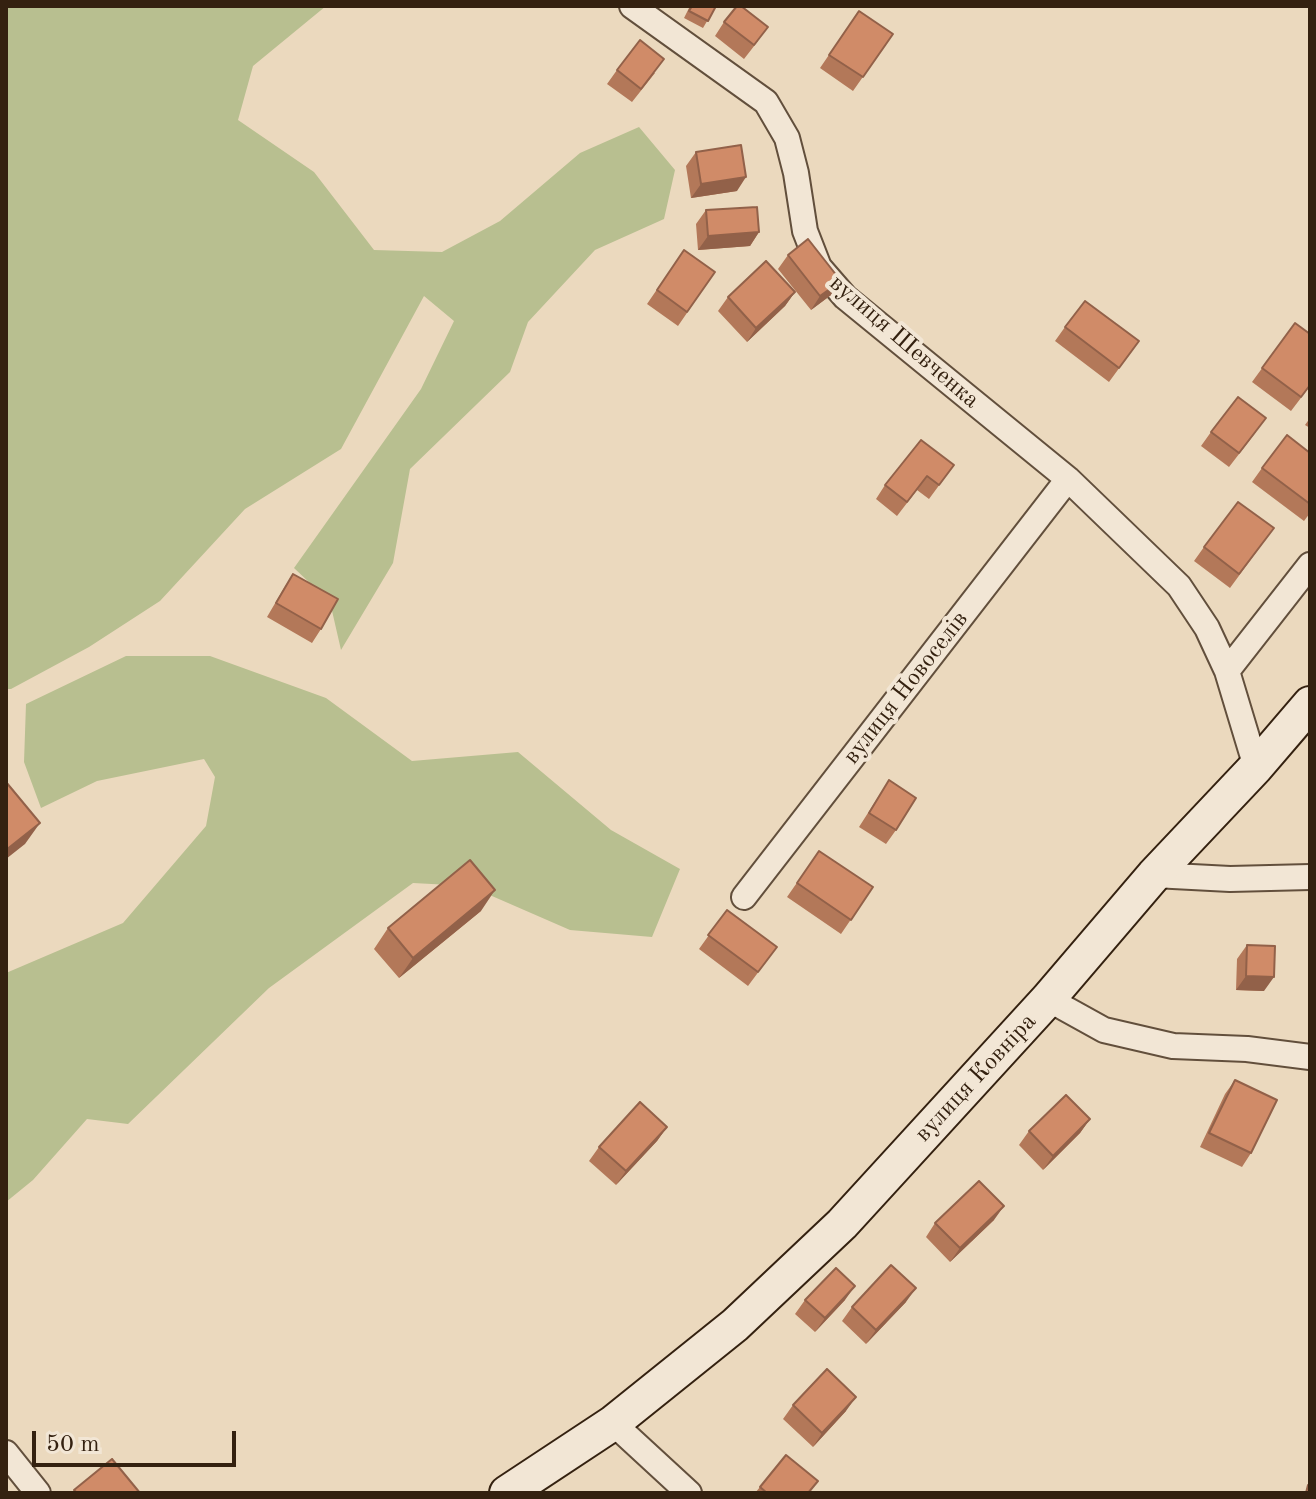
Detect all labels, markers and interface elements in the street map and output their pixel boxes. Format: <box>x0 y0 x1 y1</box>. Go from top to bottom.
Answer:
street label: вулиця Шевченка <box>823 269 985 415</box>
street label: вулиця Новоселів <box>837 606 975 770</box>
street label: вулиця Ковніра <box>909 1008 1043 1148</box>
scale bar <box>36 1415 240 1465</box>
text: 50 m <box>46 1433 100 1457</box>

